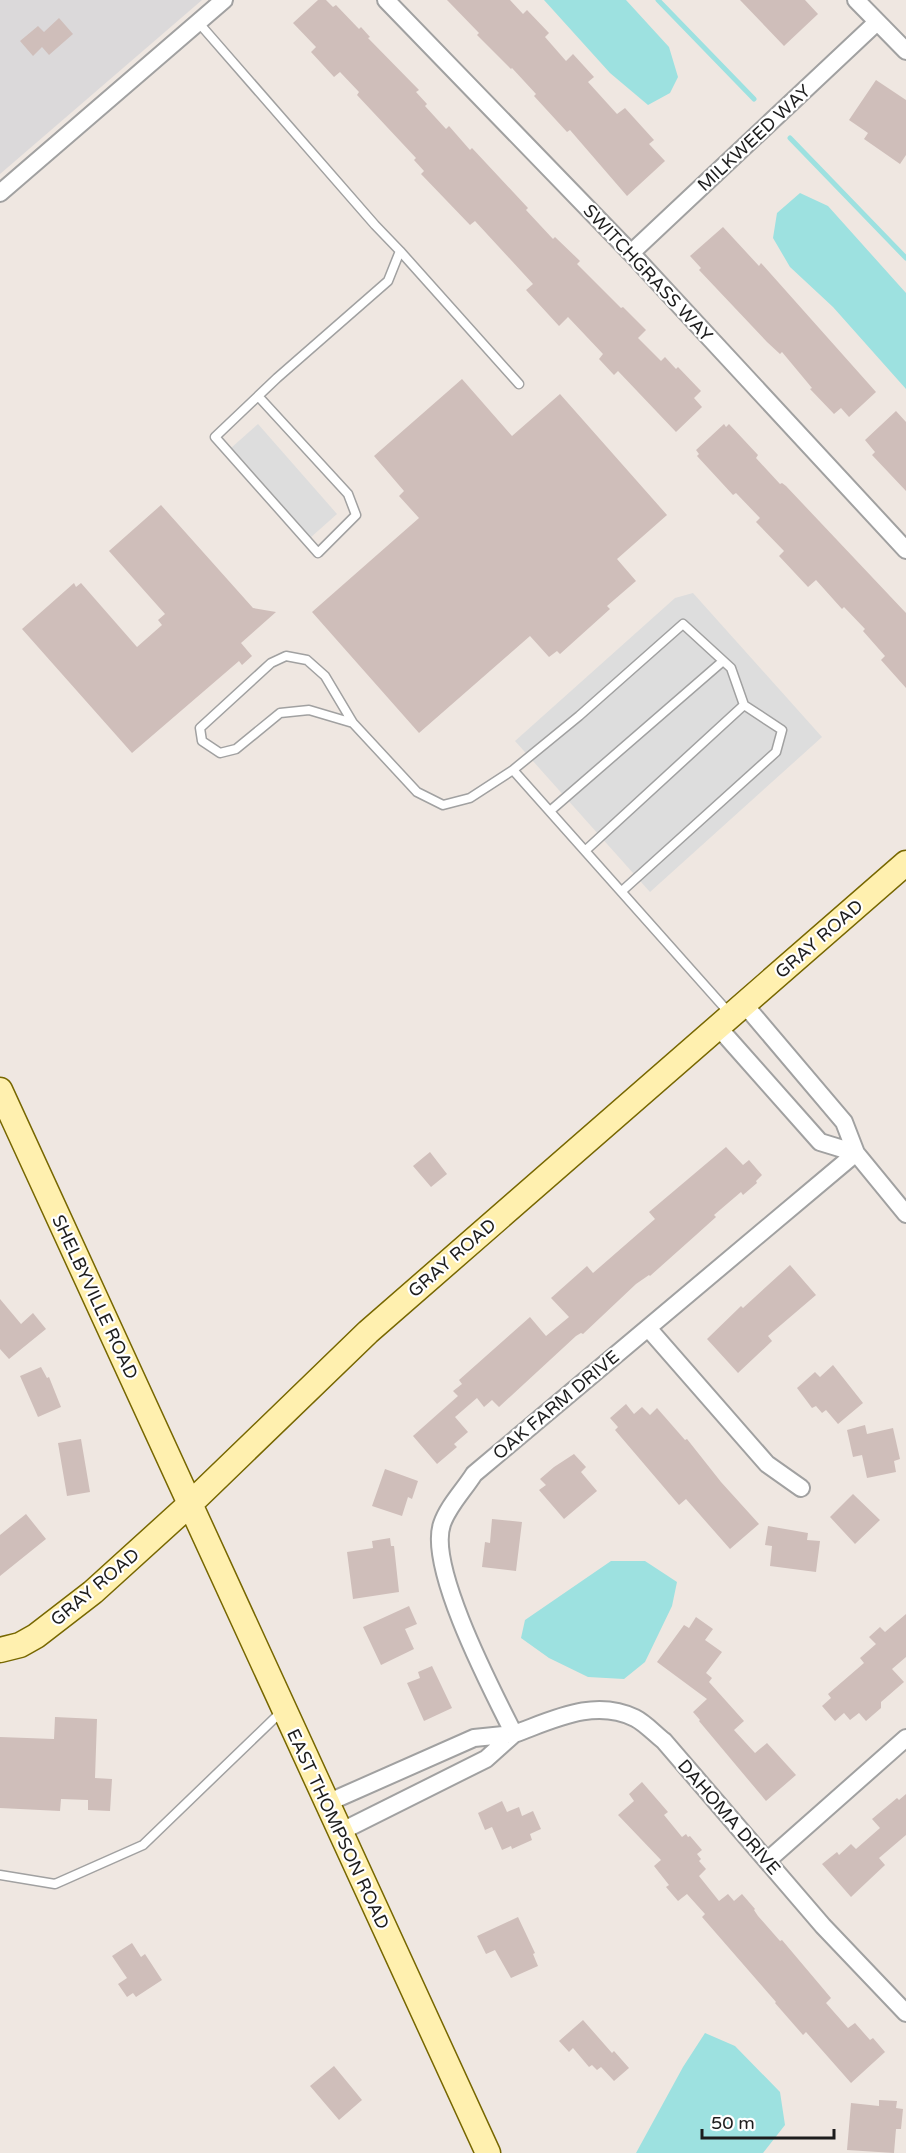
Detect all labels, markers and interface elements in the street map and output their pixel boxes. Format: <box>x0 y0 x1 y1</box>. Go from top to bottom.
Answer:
street label: MILKWEED WAY <box>693 80 815 196</box>
street label: SWITCHGRASS WAY <box>579 200 718 347</box>
street label: GRAY ROAD <box>771 895 867 983</box>
street label: SHELBYVILLE ROAD <box>47 1211 143 1383</box>
street label: GRAY ROAD <box>404 1214 500 1302</box>
street label: OAK FARM DRIVE <box>488 1346 624 1464</box>
street label: GRAY ROAD <box>46 1544 144 1630</box>
street label: EAST THOMPSON ROAD <box>282 1725 394 1933</box>
street label: DAHOMA DRIVE <box>673 1755 785 1879</box>
scale bar <box>702 2102 834 2140</box>
text: 50 m <box>711 2112 755 2134</box>

